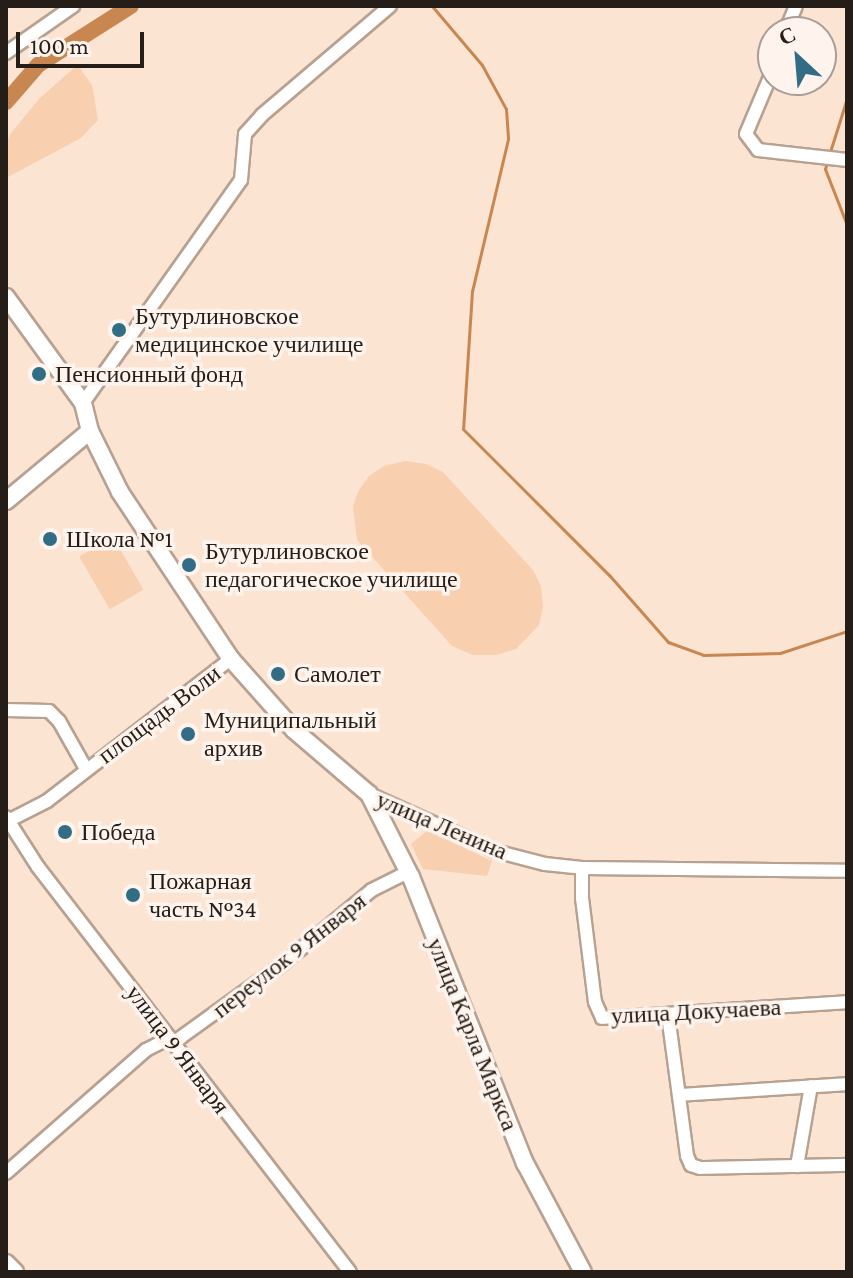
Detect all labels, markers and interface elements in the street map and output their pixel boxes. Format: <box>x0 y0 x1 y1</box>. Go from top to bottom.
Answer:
scale bar <box>20 16 148 66</box>
north arrow <box>757 16 837 96</box>
text: С <box>775 21 800 50</box>
text: 100 m <box>30 32 89 59</box>
place label: Бутурлиновское медицинское училище <box>135 302 364 358</box>
marker: Бутурлиновское медицинское училище <box>110 321 128 339</box>
place label: Пенсионный фонд <box>55 360 243 388</box>
marker: Пенсионный фонд <box>30 365 48 383</box>
place label: Школа №1 <box>66 525 173 553</box>
marker: Школа №1 <box>41 530 59 548</box>
place label: Бутурлиновское педагогическое училище <box>205 537 458 593</box>
marker: Бутурлиновское педагогическое училище <box>180 556 198 574</box>
street label: площадь Воли <box>92 659 226 769</box>
place label: Самолет <box>294 660 381 688</box>
marker: Самолет <box>269 665 287 683</box>
place label: Муниципальный архив <box>204 706 377 762</box>
marker: Муниципальный архив <box>179 725 197 743</box>
street label: улица Ленина <box>372 784 512 866</box>
place label: Победа <box>81 818 155 846</box>
marker: Победа <box>56 823 74 841</box>
place label: Пожарная часть №34 <box>149 867 257 923</box>
marker: Пожарная часть №34 <box>124 886 142 904</box>
street label: переулок 9 Января <box>207 886 371 1024</box>
street label: улица Карла Маркса <box>421 933 525 1135</box>
street label: улица 9 Января <box>120 979 236 1119</box>
street label: улица Докучаева <box>610 992 782 1030</box>

